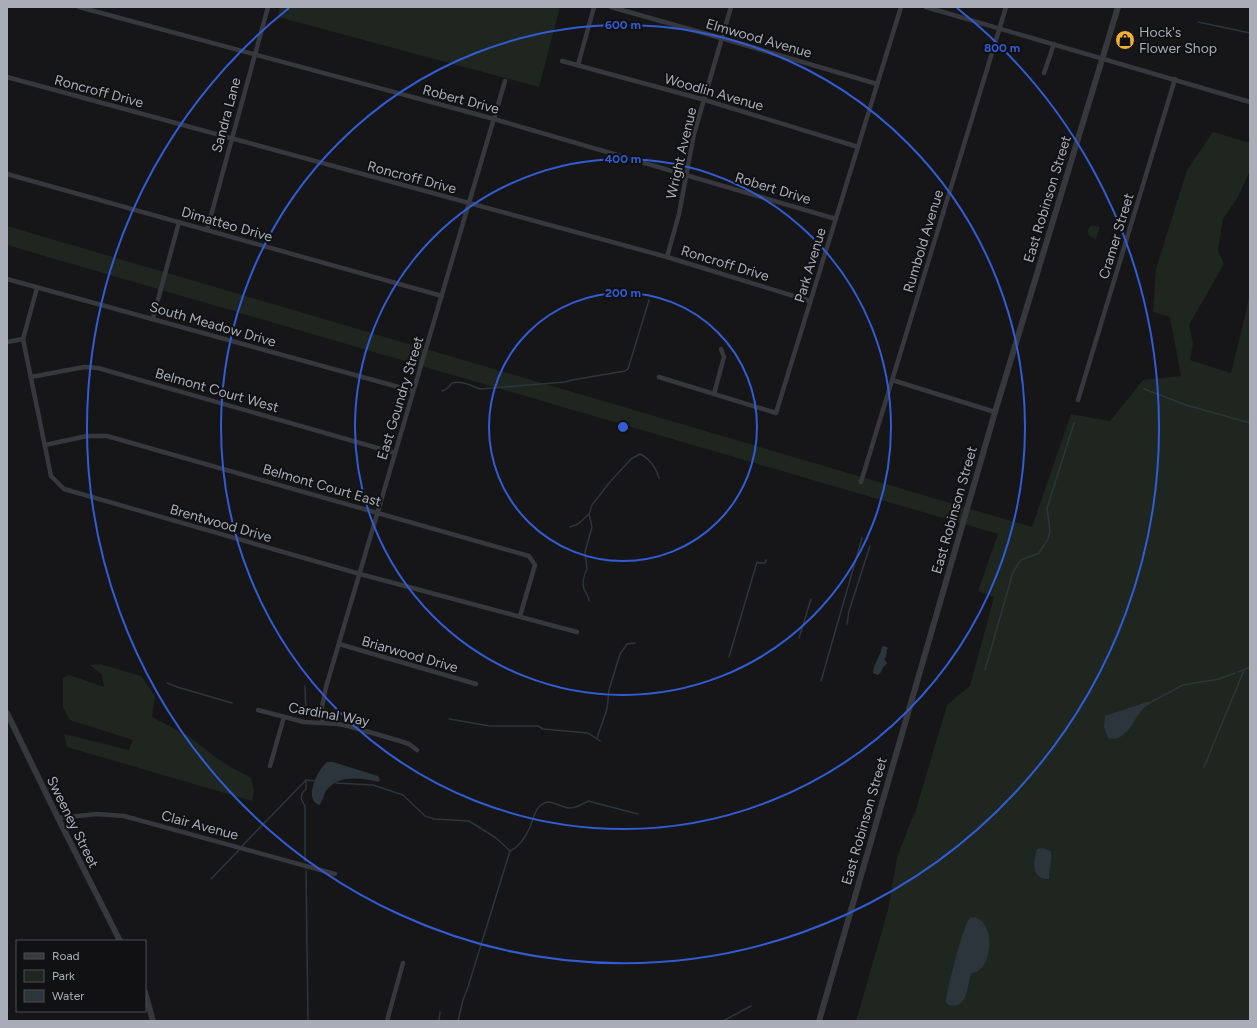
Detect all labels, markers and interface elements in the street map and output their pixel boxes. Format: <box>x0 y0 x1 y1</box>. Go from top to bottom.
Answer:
street label: Elmwood Avenue <box>704 15 814 62</box>
text: 600 m <box>605 18 641 32</box>
place label: Hock's Flower Shop <box>1139 24 1217 57</box>
shop icon: Hock's Flower Shop <box>1114 29 1136 51</box>
text: 800 m <box>984 41 1020 55</box>
street label: Woodlin Avenue <box>662 70 766 115</box>
street label: Roncroff Drive <box>53 71 145 112</box>
street label: Sandra Lane <box>208 75 245 155</box>
street label: Robert Drive <box>421 81 501 118</box>
street label: Wright Avenue <box>663 105 700 201</box>
street label: East Robinson Street <box>1020 134 1075 265</box>
text: 400 m <box>605 152 641 166</box>
street label: Roncroff Drive <box>366 157 458 198</box>
street label: Robert Drive <box>733 169 813 208</box>
street label: Rumbold Avenue <box>900 187 947 295</box>
street label: Cramer Street <box>1095 191 1138 281</box>
street label: Dimatteo Drive <box>179 203 275 246</box>
street label: Park Avenue <box>791 225 830 305</box>
street label: Roncroff Drive <box>679 242 771 285</box>
text: 200 m <box>605 286 641 300</box>
street label: South Meadow Drive <box>148 298 278 351</box>
street label: East Goundry Street <box>374 334 427 462</box>
street label: Belmont Court West <box>153 365 281 416</box>
centre of rings <box>616 420 630 434</box>
street label: East Robinson Street <box>928 444 981 576</box>
street label: Belmont Court East <box>261 460 383 511</box>
street label: Brentwood Drive <box>168 501 274 546</box>
street label: Briarwood Drive <box>360 633 460 676</box>
street label: Cardinal Way <box>287 699 371 730</box>
street label: East Robinson Street <box>838 755 891 887</box>
street label: Sweeney Street <box>43 774 102 871</box>
street label: Clair Avenue <box>159 807 241 844</box>
legend <box>16 940 146 1012</box>
text: Road <box>52 949 80 963</box>
text: Park <box>52 969 75 983</box>
text: Water <box>52 989 84 1003</box>

